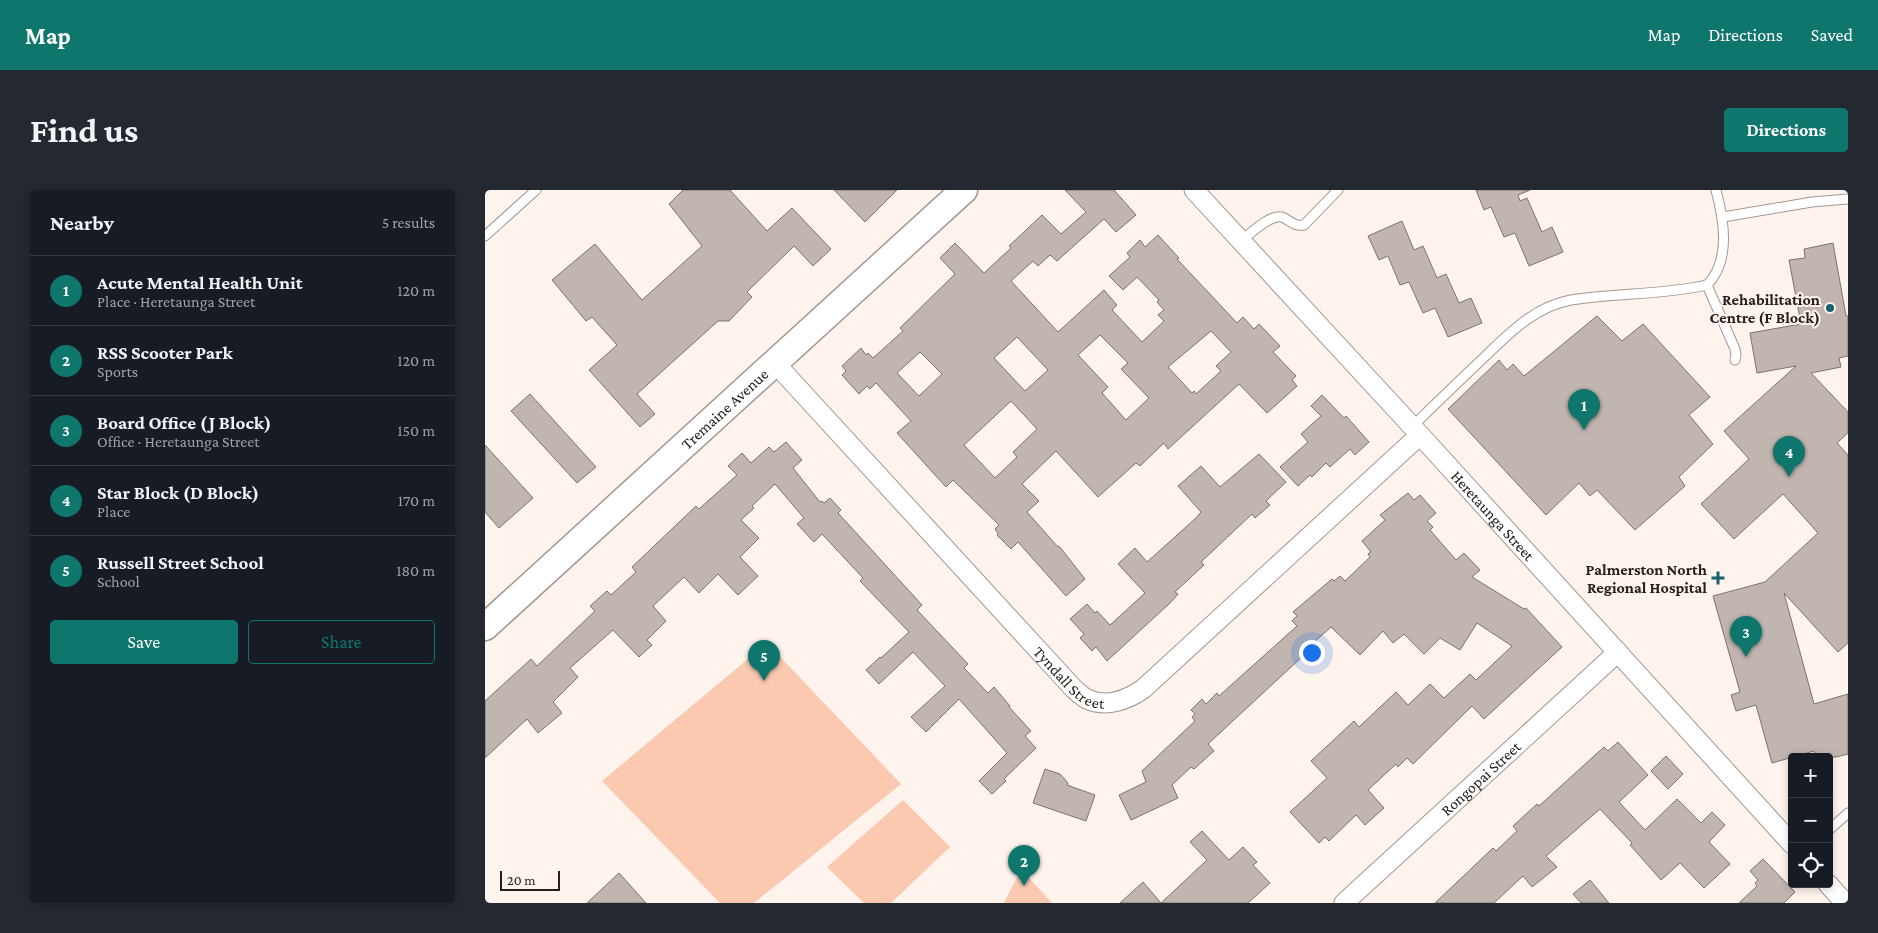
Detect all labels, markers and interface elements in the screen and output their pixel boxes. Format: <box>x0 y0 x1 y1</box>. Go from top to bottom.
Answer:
text: Map <box>25 22 71 49</box>
text: Map <box>1648 25 1680 45</box>
text: Directions <box>1708 25 1783 45</box>
text: Saved <box>1811 25 1853 45</box>
button: Directions <box>1724 108 1848 152</box>
text: Find us <box>30 111 138 150</box>
text: Nearby <box>50 211 114 235</box>
text: 5 results <box>382 214 435 231</box>
text: Acute Mental Health Unit <box>97 272 303 293</box>
text: 1 <box>63 282 69 299</box>
text: 120 m <box>397 282 435 299</box>
place label: Rehabilitation Centre (F Block) <box>1710 291 1820 327</box>
text: Place · Heretaunga Street <box>97 293 255 310</box>
marker: Rehabilitation Centre (F Block) <box>1824 302 1836 314</box>
text: RSS Scooter Park <box>97 342 233 363</box>
text: 2 <box>62 352 70 369</box>
text: 120 m <box>397 352 435 369</box>
text: Sports <box>97 363 138 380</box>
street label: Tremaine Avenue <box>678 365 771 452</box>
pin: 1 <box>1568 389 1600 430</box>
text: Board Office (J Block) <box>97 412 271 433</box>
text: 3 <box>62 422 70 439</box>
text: 150 m <box>397 422 435 439</box>
text: Office · Heretaunga Street <box>97 433 260 450</box>
pin: 4 <box>1773 436 1805 477</box>
street label: Heretaunga Street <box>1448 467 1539 564</box>
text: Star Block (D Block) <box>97 482 259 503</box>
text: 4 <box>62 492 70 509</box>
text: 170 m <box>398 492 435 509</box>
text: Place <box>97 503 130 520</box>
text: Russell Street School <box>97 552 264 573</box>
place label: Palmerston North Regional Hospital <box>1586 561 1707 596</box>
text: 5 <box>62 562 70 579</box>
text: 180 m <box>396 562 435 579</box>
marker: Palmerston North Regional Hospital <box>1711 571 1725 585</box>
text: School <box>97 573 140 590</box>
pin: 3 <box>1730 616 1762 657</box>
button: Save <box>50 620 238 664</box>
button: Share <box>248 620 435 664</box>
pin: 5 <box>748 640 780 681</box>
your location <box>1299 640 1325 666</box>
street label: Tyndall Street <box>1031 643 1106 711</box>
street label: Rongopai Street <box>1437 737 1524 819</box>
map controls <box>1788 753 1833 888</box>
button: + <box>1788 753 1833 798</box>
button: − <box>1788 798 1833 843</box>
button: locate <box>1788 843 1833 888</box>
pin: 2 <box>1008 845 1040 886</box>
scale bar <box>500 868 560 891</box>
text: 20 m <box>507 872 535 888</box>

